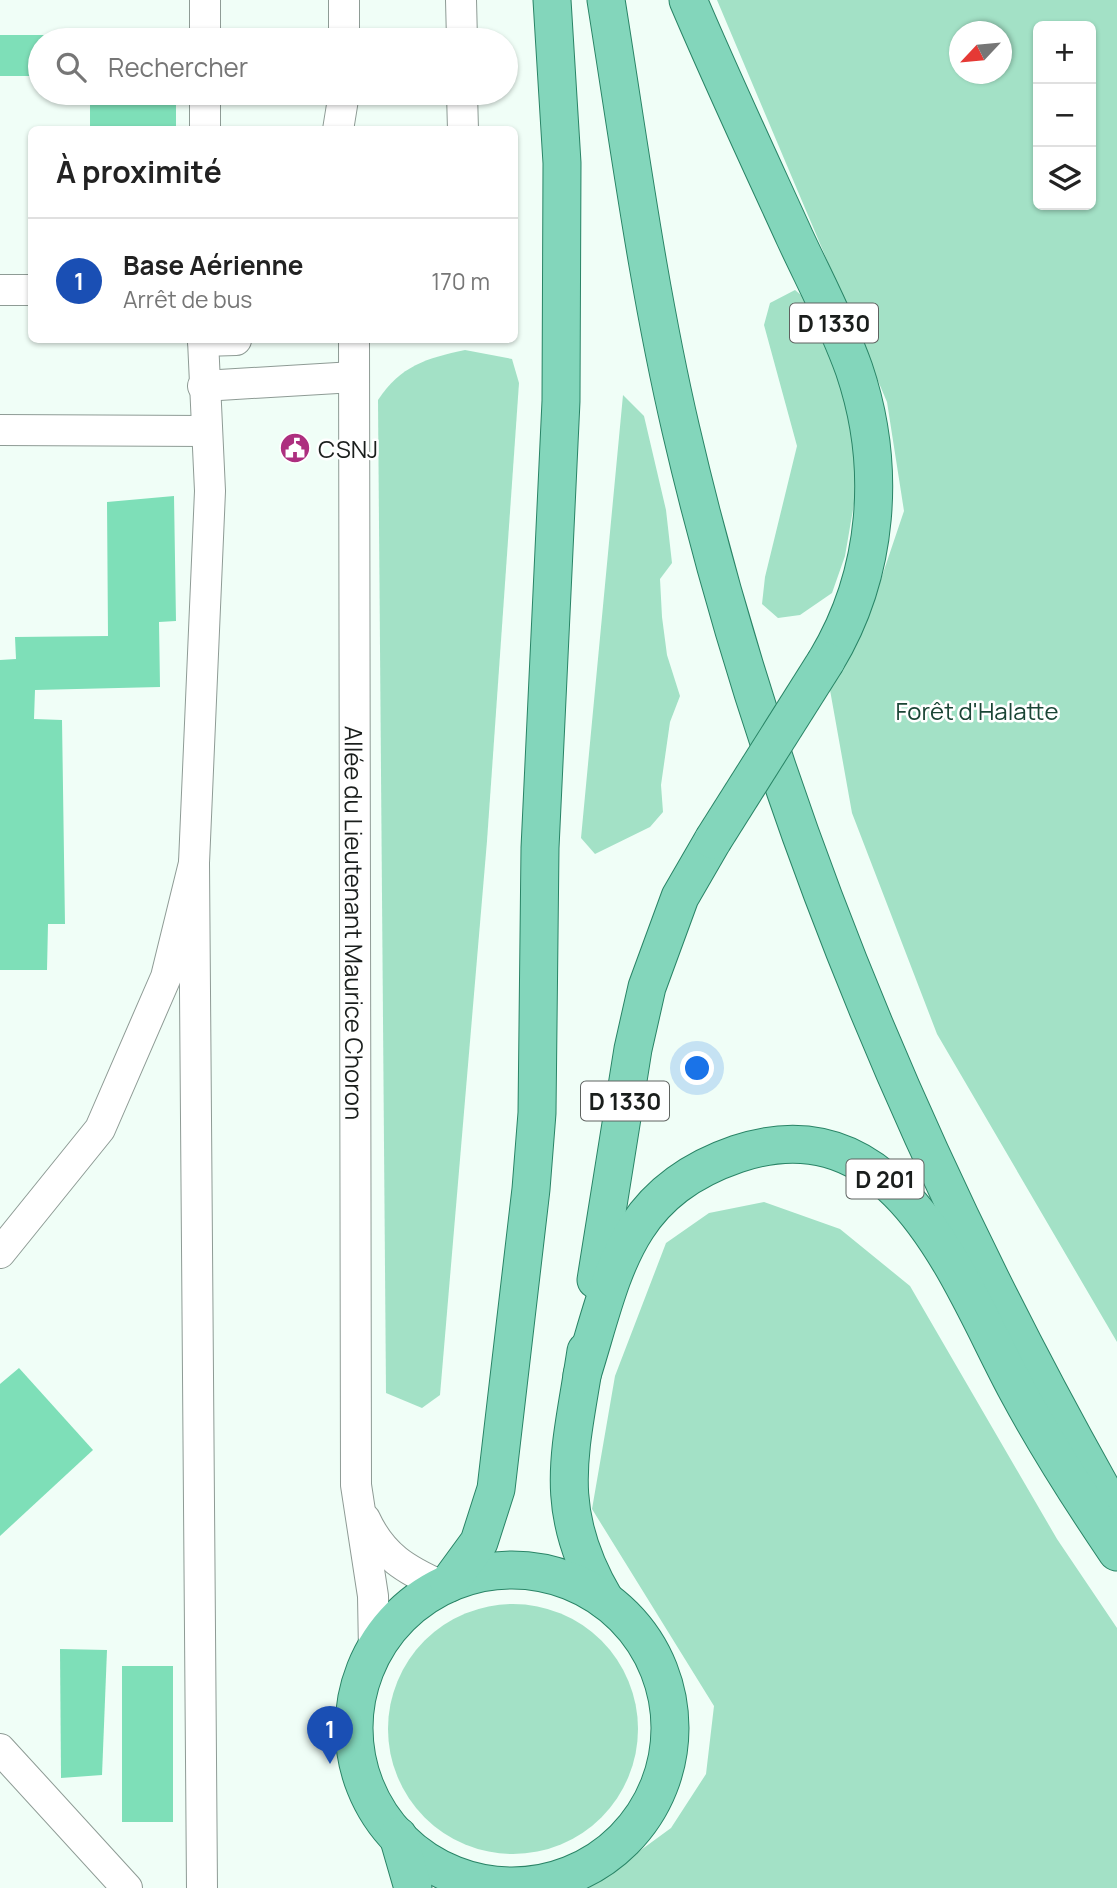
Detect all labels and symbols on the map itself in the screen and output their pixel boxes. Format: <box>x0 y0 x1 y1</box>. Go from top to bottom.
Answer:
north arrow <box>949 21 1012 84</box>
road number: D 1330 <box>790 304 878 342</box>
public building icon: CSNJ <box>278 431 312 465</box>
place label: CSNJ <box>318 432 378 465</box>
park label: Forêt d'Halatte <box>896 694 1058 727</box>
street label: Allée du Lieutenant Maurice Choron <box>338 726 372 1120</box>
your location <box>680 1051 714 1085</box>
road number: D 1330 <box>581 1082 669 1120</box>
road number: D 201 <box>846 1160 924 1198</box>
pin: 1 <box>307 1706 353 1764</box>

